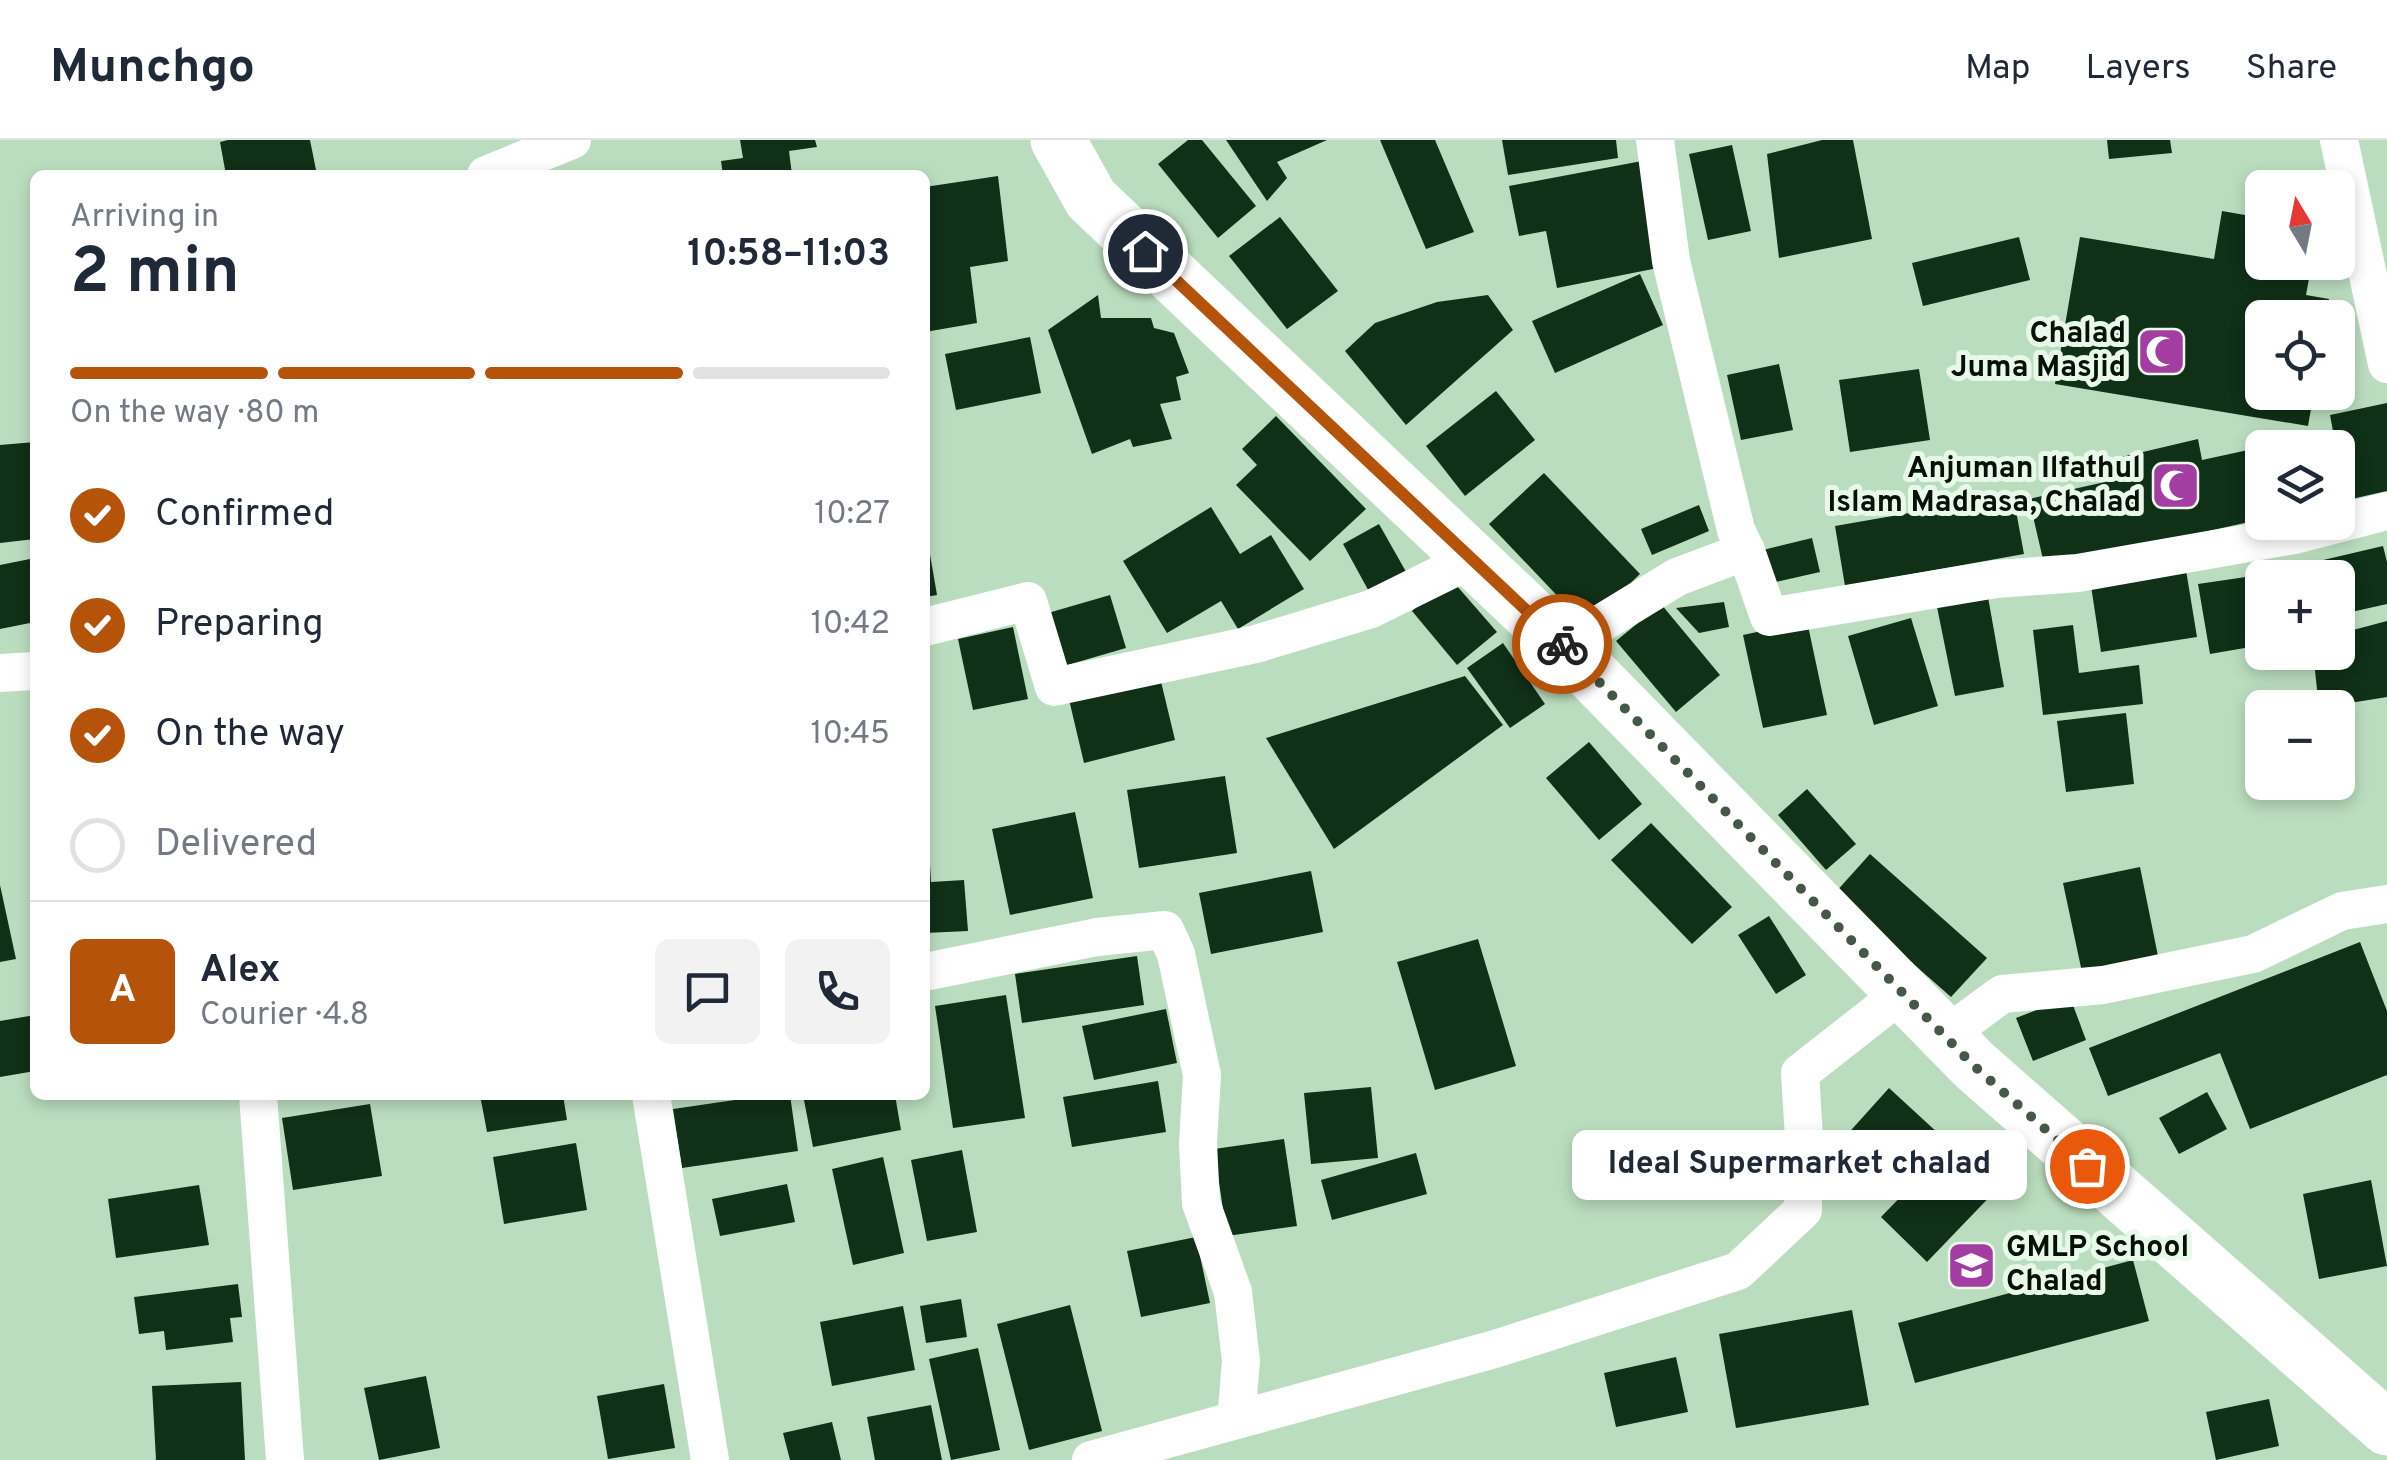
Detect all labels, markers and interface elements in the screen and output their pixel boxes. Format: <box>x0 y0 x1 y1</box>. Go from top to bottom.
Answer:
text: Munchgo <box>50 39 255 99</box>
text: Map <box>1965 47 2031 91</box>
text: Layers <box>2086 47 2191 91</box>
text: Share <box>2246 47 2337 91</box>
north arrow <box>2245 170 2355 280</box>
map controls <box>2245 170 2355 800</box>
text: Arriving in <box>70 198 219 238</box>
pin <box>1103 209 1188 294</box>
icon: home <box>1118 224 1173 279</box>
text: 10:58–11:03 <box>687 231 890 280</box>
text: 2 min <box>70 234 240 316</box>
button: locate <box>2245 300 2355 410</box>
place label: Chalad Juma Masjid <box>1951 316 2126 387</box>
mosque icon: Chalad Juma Masjid <box>2135 325 2187 377</box>
text: On the way · 80 m <box>70 394 319 434</box>
button: layers <box>2245 430 2355 540</box>
place label: Anjuman Ilfathul Islam Madrasa, Chalad <box>1827 451 2141 522</box>
mosque icon: Anjuman Ilfathul Islam Madrasa, Chalad <box>2150 460 2202 512</box>
icon: check <box>70 488 125 543</box>
text: Confirmed <box>155 491 334 540</box>
text: 10:27 <box>814 495 890 535</box>
button: + <box>2245 560 2355 670</box>
courier <box>1512 594 1612 694</box>
icon: check <box>70 598 125 653</box>
text: Preparing <box>155 601 324 650</box>
text: 10:42 <box>811 605 890 645</box>
icon: bike <box>1535 617 1590 672</box>
button: − <box>2245 690 2355 800</box>
icon: check <box>70 708 125 763</box>
text: On the way <box>155 711 345 760</box>
text: 10:45 <box>811 715 890 755</box>
text: Delivered <box>155 821 317 870</box>
button: chat <box>655 939 760 1044</box>
button: phone <box>785 939 890 1044</box>
text: Alex <box>200 947 280 996</box>
text: A <box>109 967 136 1016</box>
text: Courier · 4.8 <box>200 996 369 1036</box>
pin <box>2045 1124 2130 1209</box>
callout: Ideal Supermarket chalad <box>1572 1131 2027 1201</box>
icon: bag <box>2060 1139 2115 1194</box>
text: Ideal Supermarket chalad <box>1608 1145 1991 1185</box>
place label: GMLP School Chalad <box>2006 1230 2189 1301</box>
school or university icon: GMLP School Chalad <box>1945 1239 1997 1291</box>

